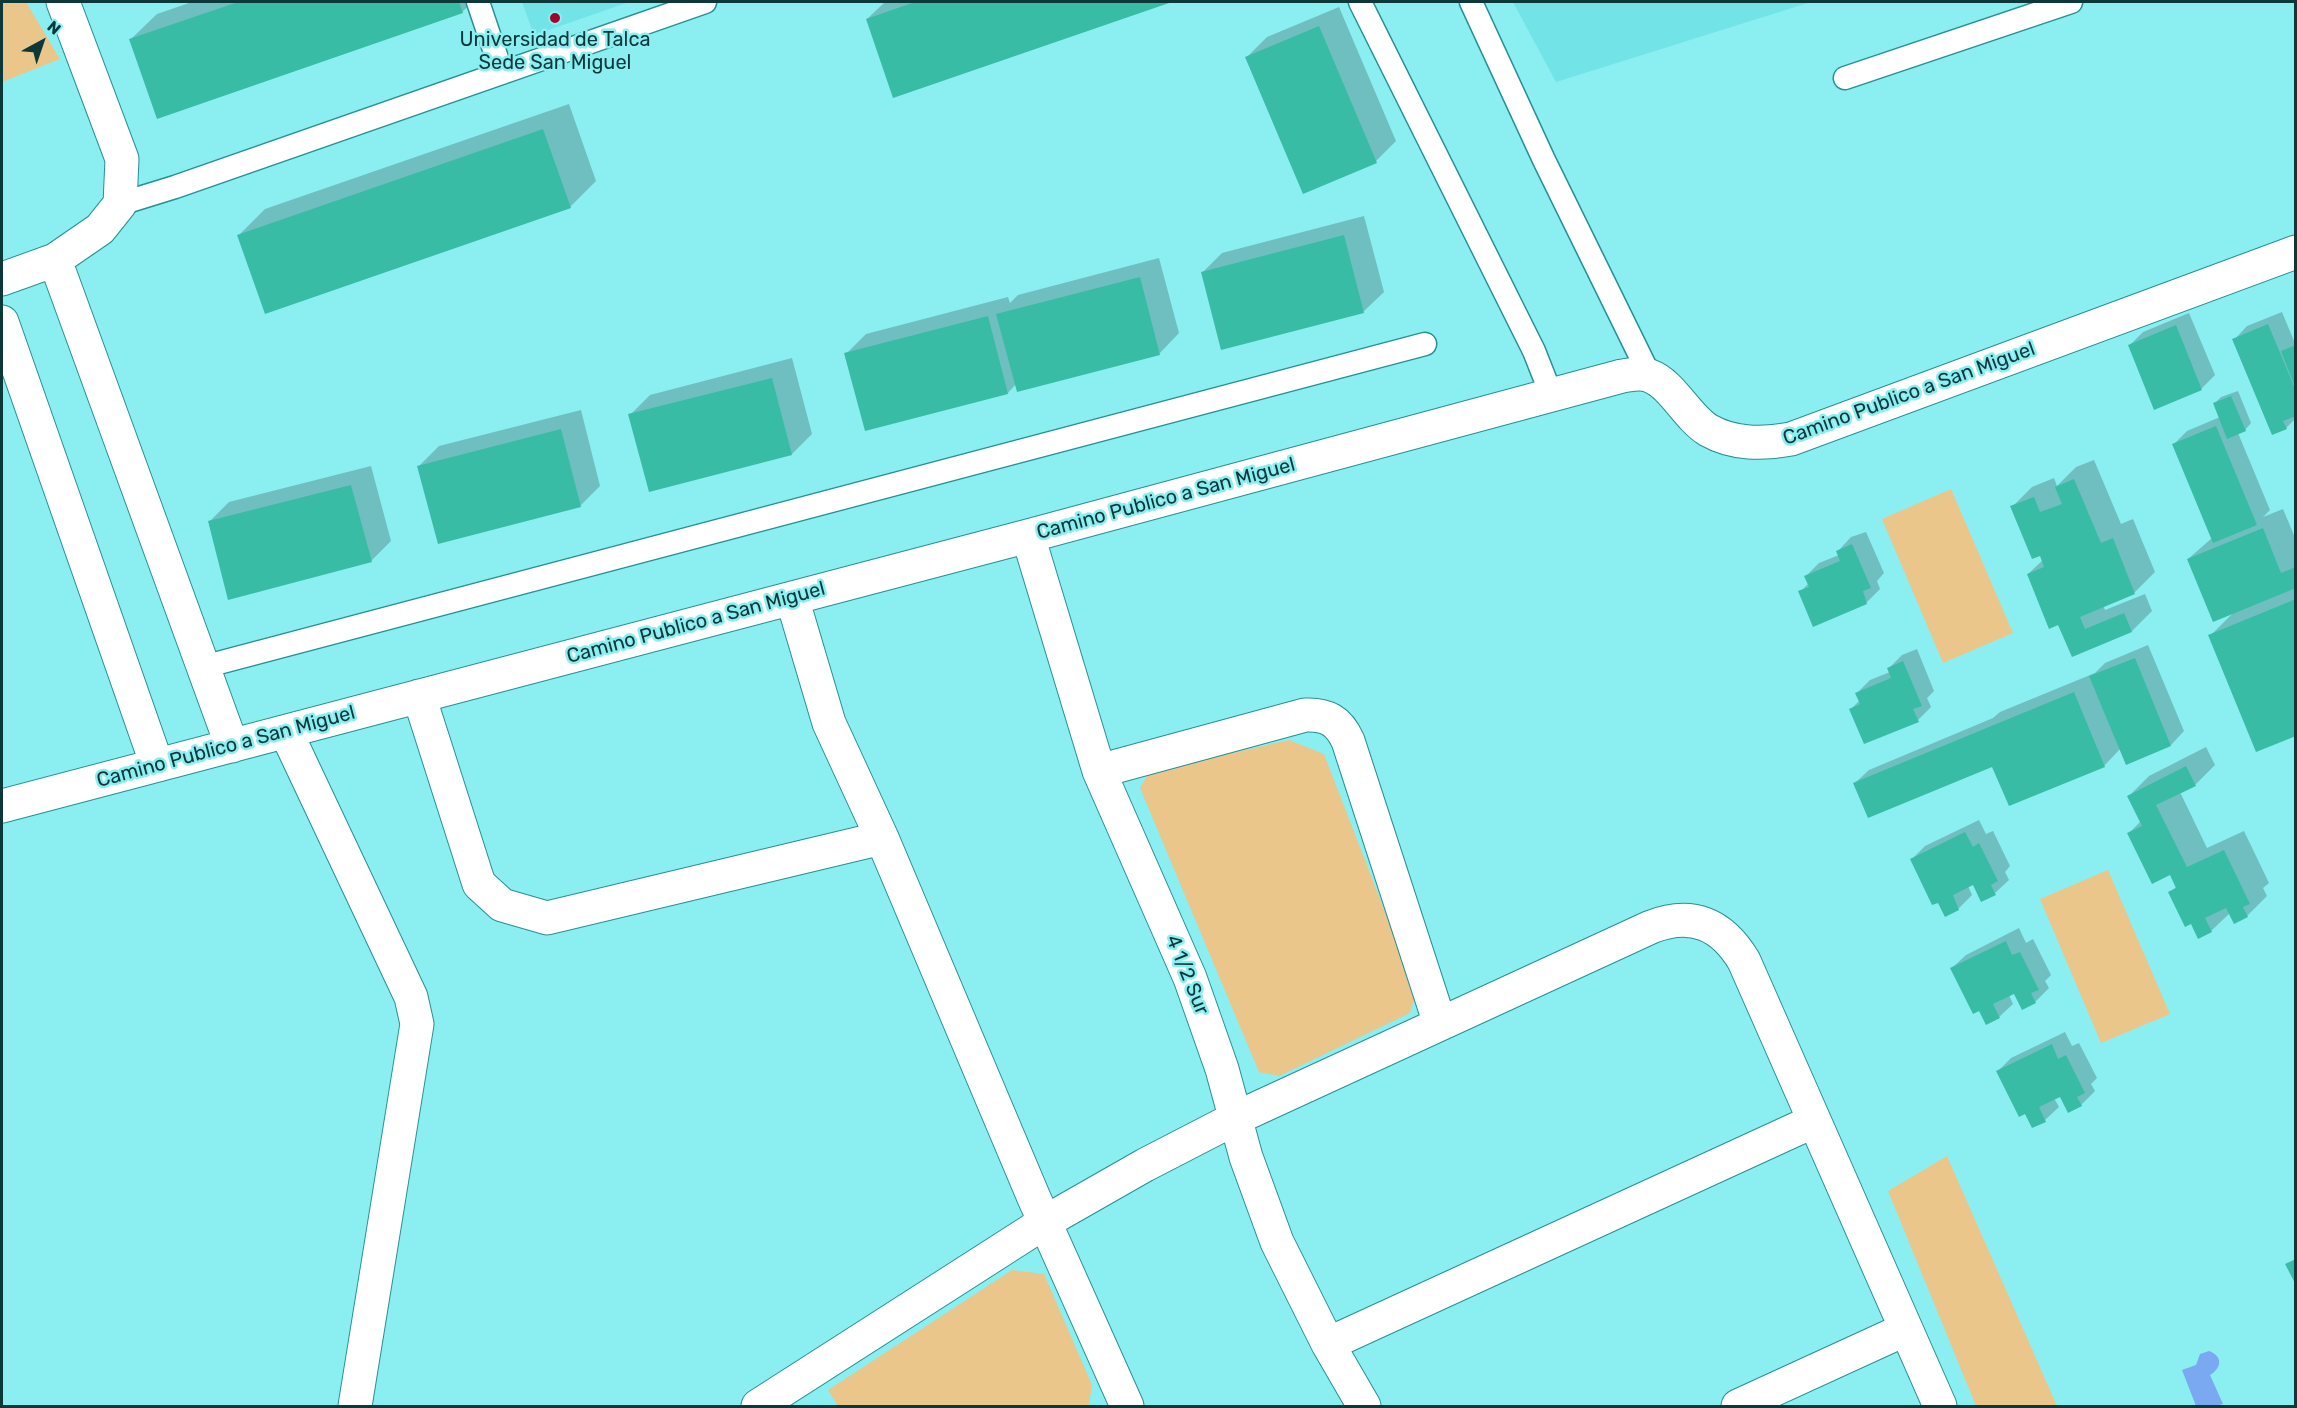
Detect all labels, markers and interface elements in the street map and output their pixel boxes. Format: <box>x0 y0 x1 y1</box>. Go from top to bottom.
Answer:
marker: Universidad de Talca Sede San Miguel <box>548 11 562 25</box>
north arrow <box>12 12 72 72</box>
text: N <box>43 17 64 39</box>
place label: Universidad de Talca Sede San Miguel <box>460 28 650 75</box>
street label: Camino Publico a San Miguel <box>1780 337 2038 451</box>
street label: Camino Publico a San Miguel <box>1034 453 1298 545</box>
street label: Camino Publico a San Miguel <box>564 577 828 669</box>
street label: Camino Publico a San Miguel <box>94 701 358 793</box>
street label: 4 1/2 Sur <box>1160 932 1214 1018</box>

